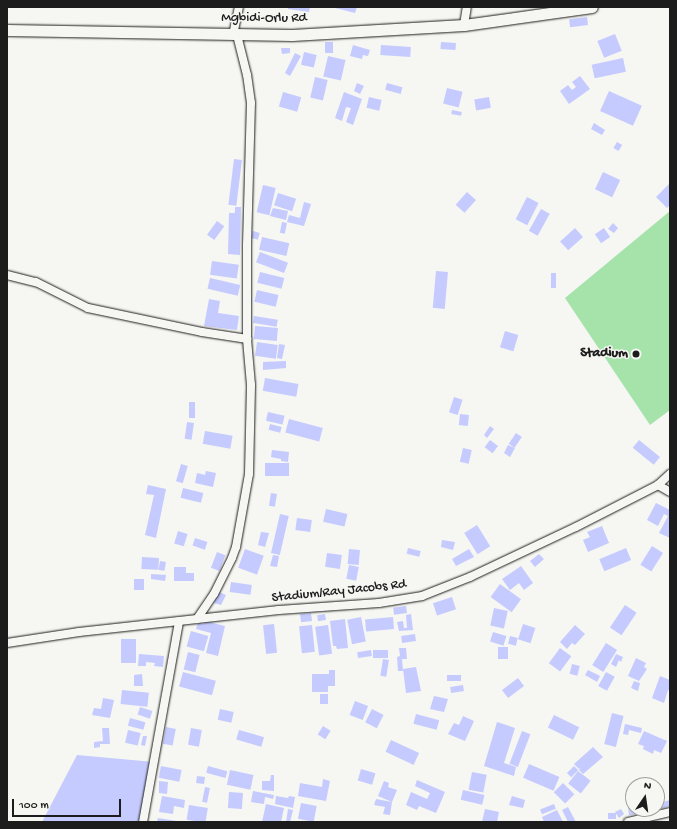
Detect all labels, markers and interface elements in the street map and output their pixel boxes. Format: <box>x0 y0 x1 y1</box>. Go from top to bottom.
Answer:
street label: Mgbidi-Orlu Rd <box>221 11 307 27</box>
place label: Stadium <box>580 346 628 362</box>
marker: Stadium <box>631 349 641 359</box>
street label: Stadium/Ray Jacobs Rd <box>271 577 407 607</box>
north arrow <box>625 777 665 817</box>
text: N <box>643 780 652 793</box>
scale bar <box>14 791 123 817</box>
text: 100 m <box>19 799 49 813</box>

